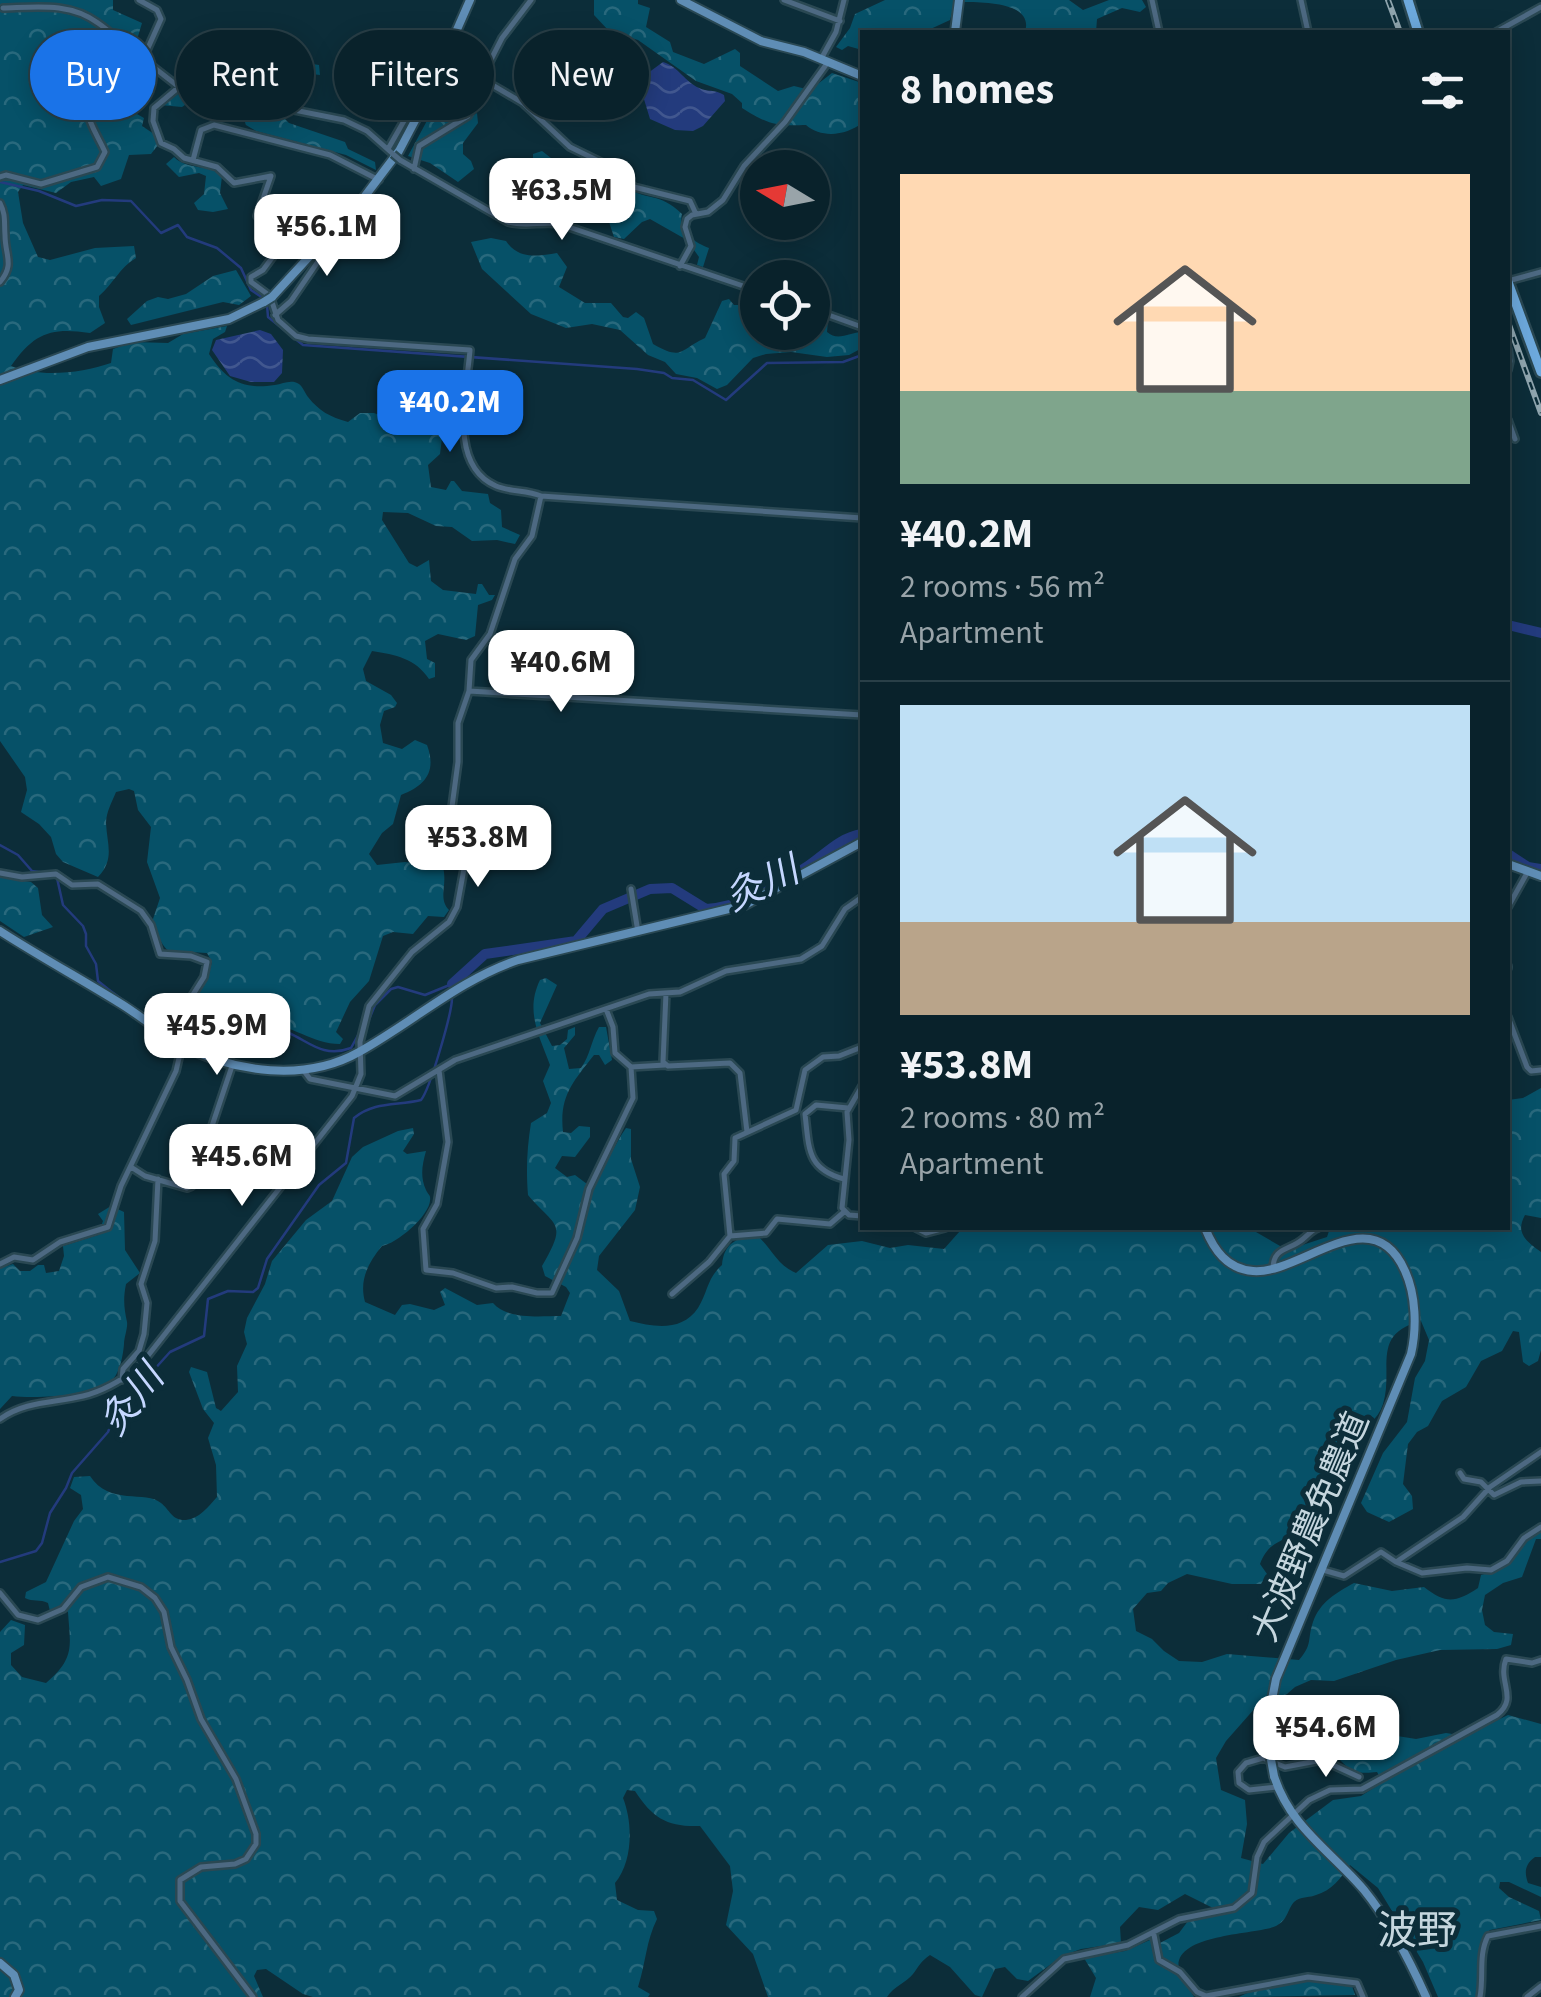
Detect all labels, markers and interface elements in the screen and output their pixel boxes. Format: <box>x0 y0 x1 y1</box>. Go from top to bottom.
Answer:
chip: Buy <box>30 30 156 120</box>
chip: Rent <box>176 30 314 120</box>
chip: Filters <box>334 30 494 120</box>
chip: New <box>514 30 649 120</box>
text: 8 homes <box>900 60 1054 120</box>
icon: filters <box>1415 63 1470 118</box>
north arrow <box>740 150 830 240</box>
map controls <box>740 150 830 350</box>
pin: ¥63.5M <box>481 158 643 243</box>
text: ¥63.5M <box>511 167 613 213</box>
pin: ¥56.1M <box>246 194 408 279</box>
text: ¥56.1M <box>276 203 378 249</box>
icon: home <box>1095 239 1275 419</box>
button: locate <box>740 260 830 350</box>
pin: ¥40.2M <box>369 370 531 455</box>
text: ¥40.2M <box>399 379 501 425</box>
text: ¥40.2M <box>900 504 1033 564</box>
text: 2 rooms · 56 m² <box>900 564 1105 610</box>
text: Apartment <box>900 610 1043 656</box>
pin: ¥40.6M <box>480 630 642 715</box>
text: ¥40.6M <box>510 639 612 685</box>
icon: home <box>1095 770 1275 950</box>
pin: ¥53.8M <box>397 805 559 890</box>
text: ¥53.8M <box>427 814 529 860</box>
water label: 灸川 <box>716 842 811 925</box>
pin: ¥45.9M <box>136 993 298 1078</box>
text: ¥45.9M <box>166 1002 268 1048</box>
text: ¥53.8M <box>900 1035 1033 1095</box>
text: 2 rooms · 80 m² <box>900 1095 1105 1141</box>
pin: ¥45.6M <box>161 1124 323 1209</box>
text: ¥45.6M <box>191 1133 293 1179</box>
text: Apartment <box>900 1141 1043 1187</box>
water label: 灸川 <box>87 1350 179 1447</box>
street label: 大波野農免農道 <box>1240 1404 1382 1650</box>
pin: ¥54.6M <box>1245 1695 1407 1780</box>
text: ¥54.6M <box>1275 1704 1377 1750</box>
district label: 波野 <box>1377 1903 1457 1960</box>

